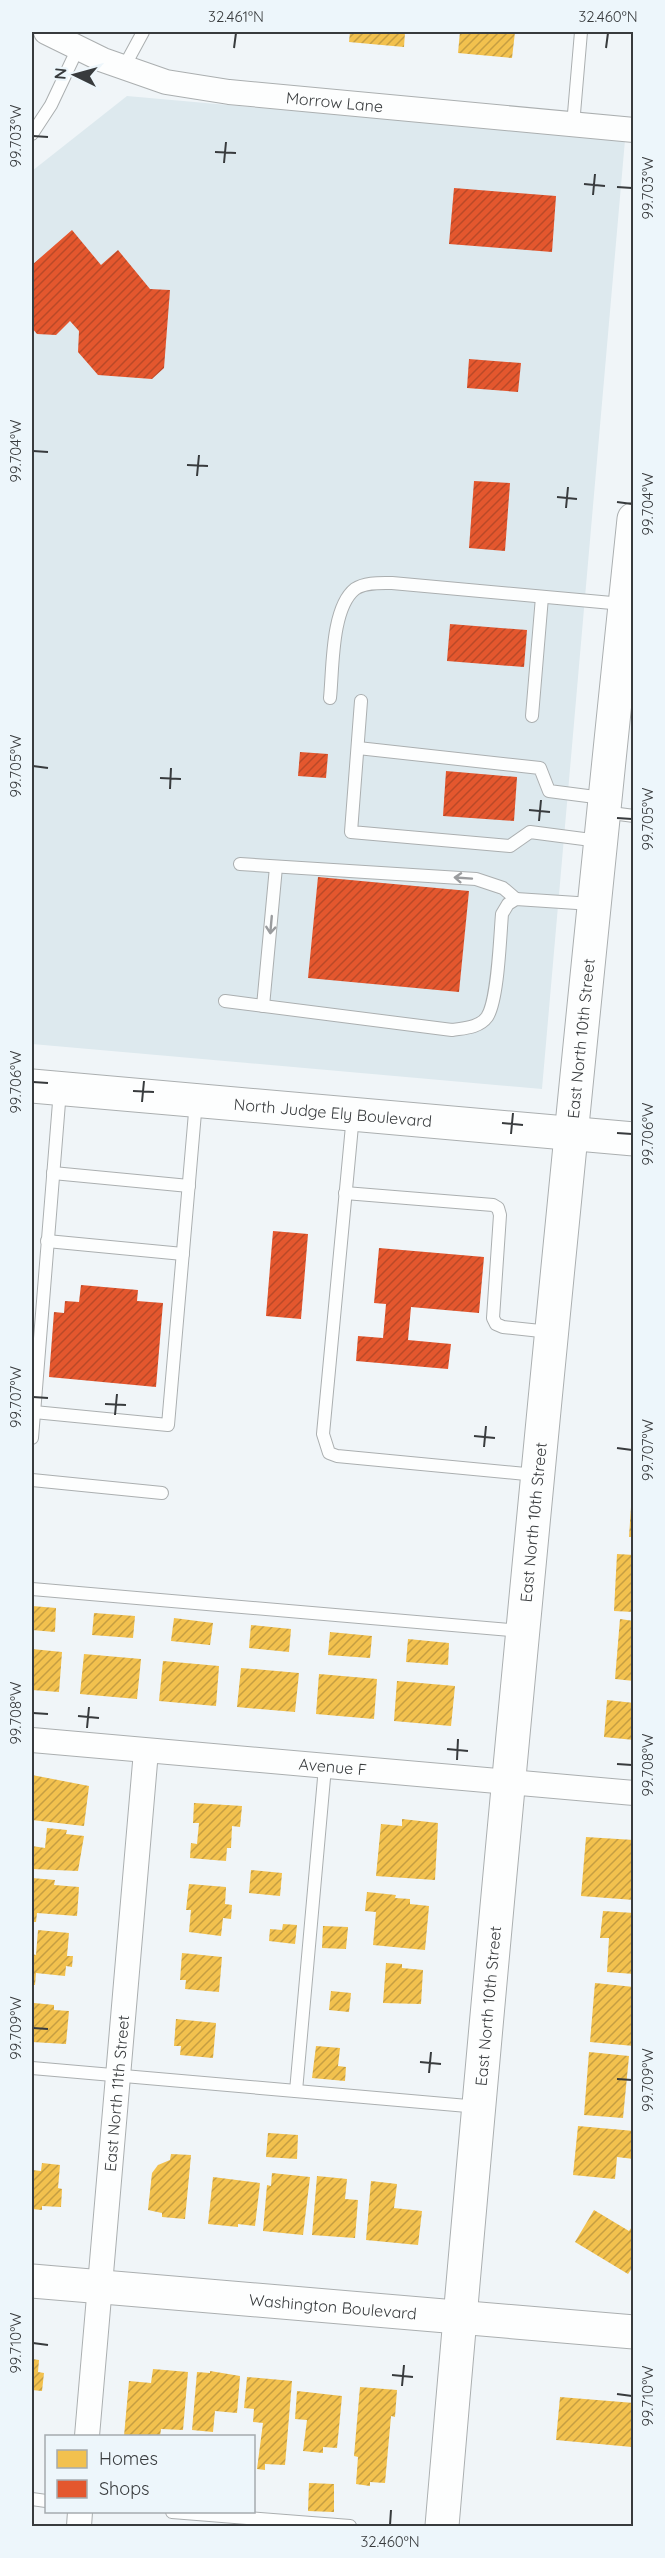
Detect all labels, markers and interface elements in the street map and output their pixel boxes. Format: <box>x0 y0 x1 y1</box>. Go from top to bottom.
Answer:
text: 32.461°N <box>208 7 264 26</box>
text: 32.460°N <box>578 7 638 26</box>
north arrow <box>45 45 105 105</box>
text: N <box>50 67 71 80</box>
street label: Morrow Lane <box>285 87 384 116</box>
text: 99.703°W <box>6 104 25 167</box>
text: 99.703°W <box>638 156 657 219</box>
text: 99.704°W <box>6 419 25 482</box>
text: 99.704°W <box>638 472 657 535</box>
text: 99.705°W <box>6 734 25 798</box>
text: 99.705°W <box>638 787 657 851</box>
one-way arrow <box>454 872 474 883</box>
one-way arrow <box>265 915 276 935</box>
street label: East North 10th Street <box>563 958 599 1119</box>
text: 99.706°W <box>6 1050 25 1114</box>
street label: North Judge Ely Boulevard <box>233 1094 433 1131</box>
text: 99.706°W <box>638 1102 657 1166</box>
text: 99.707°W <box>6 1366 25 1428</box>
text: 99.707°W <box>638 1419 657 1481</box>
street label: East North 10th Street <box>516 1441 551 1603</box>
text: 99.708°W <box>6 1681 25 1745</box>
text: 99.708°W <box>638 1733 657 1797</box>
street label: Avenue F <box>298 1754 368 1779</box>
street label: East North 10th Street <box>471 1925 505 2087</box>
text: 99.709°W <box>6 1996 25 2060</box>
street label: East North 11th Street <box>100 2014 133 2172</box>
text: 99.709°W <box>638 2048 657 2112</box>
street label: Washington Boulevard <box>248 2289 418 2324</box>
text: 99.710°W <box>6 2312 25 2374</box>
text: 99.710°W <box>638 2365 657 2427</box>
legend <box>45 2435 255 2513</box>
text: Homes <box>99 2447 158 2470</box>
text: Shops <box>99 2477 150 2500</box>
text: 32.460°N <box>360 2532 420 2551</box>

